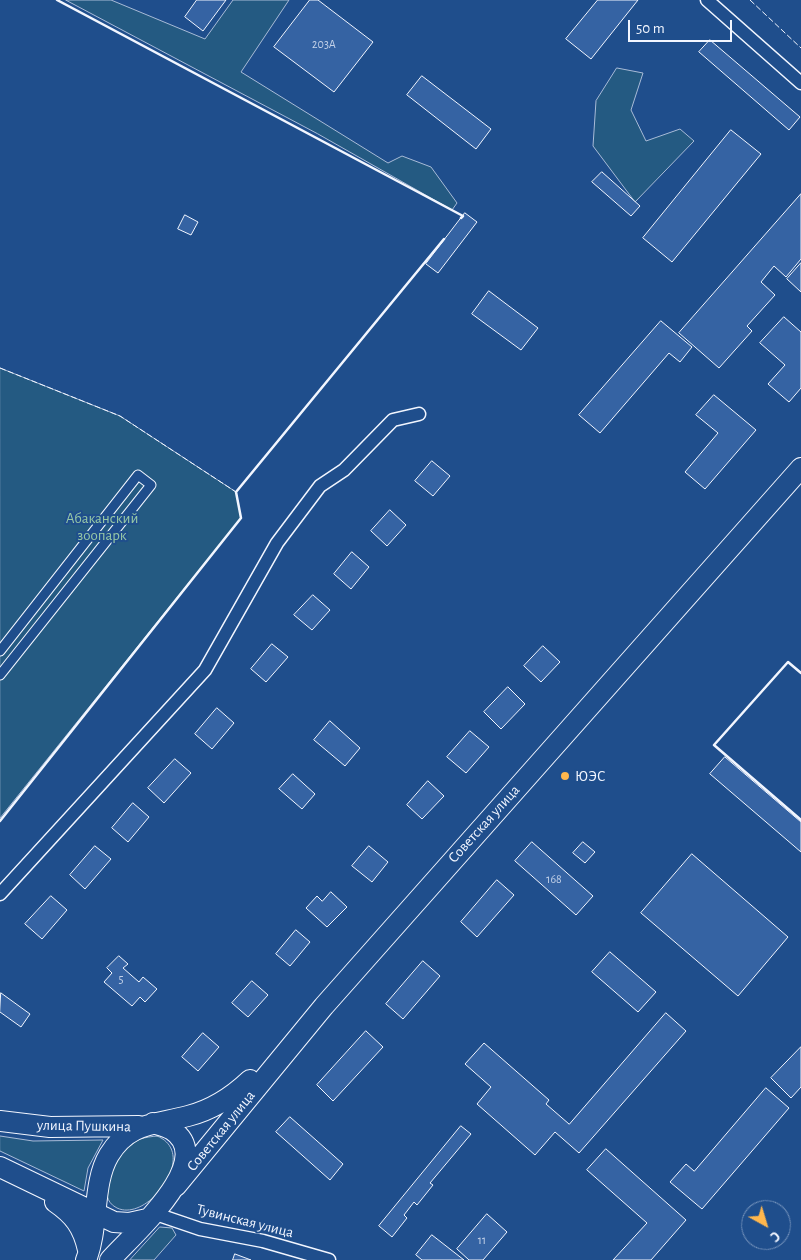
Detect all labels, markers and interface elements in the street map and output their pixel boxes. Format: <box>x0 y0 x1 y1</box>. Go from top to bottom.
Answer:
scale bar <box>631 10 735 42</box>
text: 50 m <box>636 21 665 36</box>
house number: 203А <box>312 37 336 51</box>
park label: Абаканский зоопарк <box>66 509 138 544</box>
place label: ЮЭС <box>575 767 605 785</box>
marker: ЮЭС <box>559 770 571 782</box>
street label: Советская улица <box>444 781 524 867</box>
house number: 168 <box>546 872 562 886</box>
house number: 5 <box>118 972 124 986</box>
street label: Советская улица <box>183 1087 259 1175</box>
street label: улица Пушкина <box>37 1116 131 1136</box>
street label: Тувинская улица <box>195 1200 295 1242</box>
north arrow <box>741 1200 791 1250</box>
text: С <box>767 1228 782 1244</box>
house number: 11 <box>478 1233 486 1247</box>

